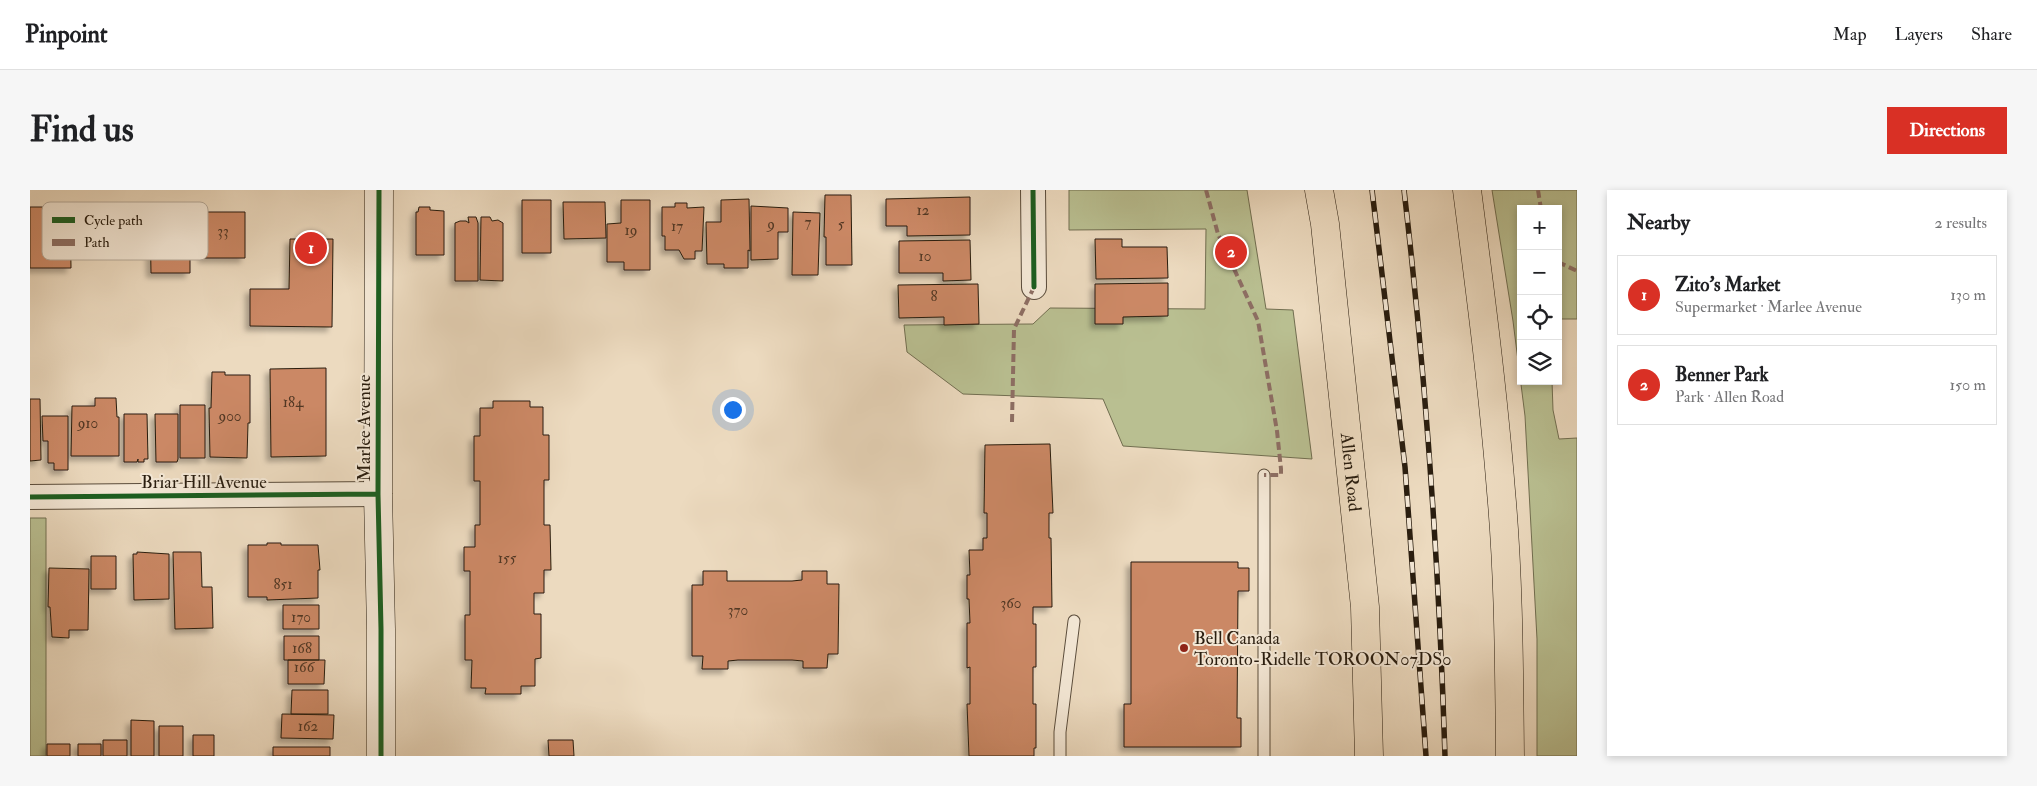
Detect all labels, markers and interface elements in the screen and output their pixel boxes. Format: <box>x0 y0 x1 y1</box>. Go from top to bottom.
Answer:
text: Pinpoint <box>25 19 108 50</box>
text: Map <box>1833 23 1867 46</box>
text: Layers <box>1895 23 1943 46</box>
text: Share <box>1971 23 2012 46</box>
button: Directions <box>1887 107 2007 154</box>
text: Find us <box>30 108 134 152</box>
house number: 12 <box>917 201 930 220</box>
legend <box>42 202 208 260</box>
map controls <box>1517 205 1562 385</box>
button: + <box>1517 205 1562 250</box>
text: Nearby <box>1627 209 1690 236</box>
text: Cycle path <box>84 212 144 230</box>
house number: 7 <box>805 213 812 232</box>
text: 2 results <box>1934 213 1987 233</box>
house number: 9 <box>766 215 775 234</box>
house number: 5 <box>838 215 845 234</box>
house number: 17 <box>671 217 683 236</box>
house number: 19 <box>625 221 637 240</box>
house number: 33 <box>217 222 229 241</box>
pin: 1 <box>295 229 327 267</box>
pin: 2 <box>1215 233 1247 271</box>
text: Path <box>84 234 110 251</box>
house number: 10 <box>919 247 931 266</box>
button: − <box>1517 250 1562 295</box>
text: Zito's Market <box>1675 273 1780 297</box>
text: 1 <box>1641 285 1647 305</box>
text: 130 m <box>1950 285 1986 305</box>
house number: 8 <box>930 287 938 306</box>
button: locate <box>1517 295 1562 340</box>
text: Supermarket · Marlee Avenue <box>1675 297 1862 317</box>
button: layers <box>1517 340 1562 385</box>
text: Benner Park <box>1675 363 1769 387</box>
street label: Marlee Avenue <box>353 374 376 481</box>
text: 2 <box>1640 375 1648 395</box>
text: 150 m <box>1949 375 1986 395</box>
text: Park · Allen Road <box>1675 387 1784 407</box>
house number: 184 <box>283 393 304 412</box>
your location <box>720 397 746 423</box>
house number: 900 <box>217 407 242 426</box>
house number: 910 <box>77 414 98 433</box>
street label: Allen Road <box>1335 431 1366 513</box>
street label: Briar Hill Avenue <box>141 471 267 494</box>
house number: 155 <box>498 549 517 568</box>
house number: 851 <box>274 575 292 594</box>
house number: 360 <box>1000 594 1022 613</box>
house number: 370 <box>728 601 748 620</box>
house number: 170 <box>291 608 311 627</box>
place label: Bell Canada Toronto-Ridelle TOROON07DS0 <box>1194 627 1452 671</box>
house number: 168 <box>292 639 312 658</box>
marker: Bell Canada Toronto-Ridelle TOROON07DS0 <box>1178 642 1190 654</box>
house number: 166 <box>294 658 316 677</box>
house number: 162 <box>298 717 319 736</box>

